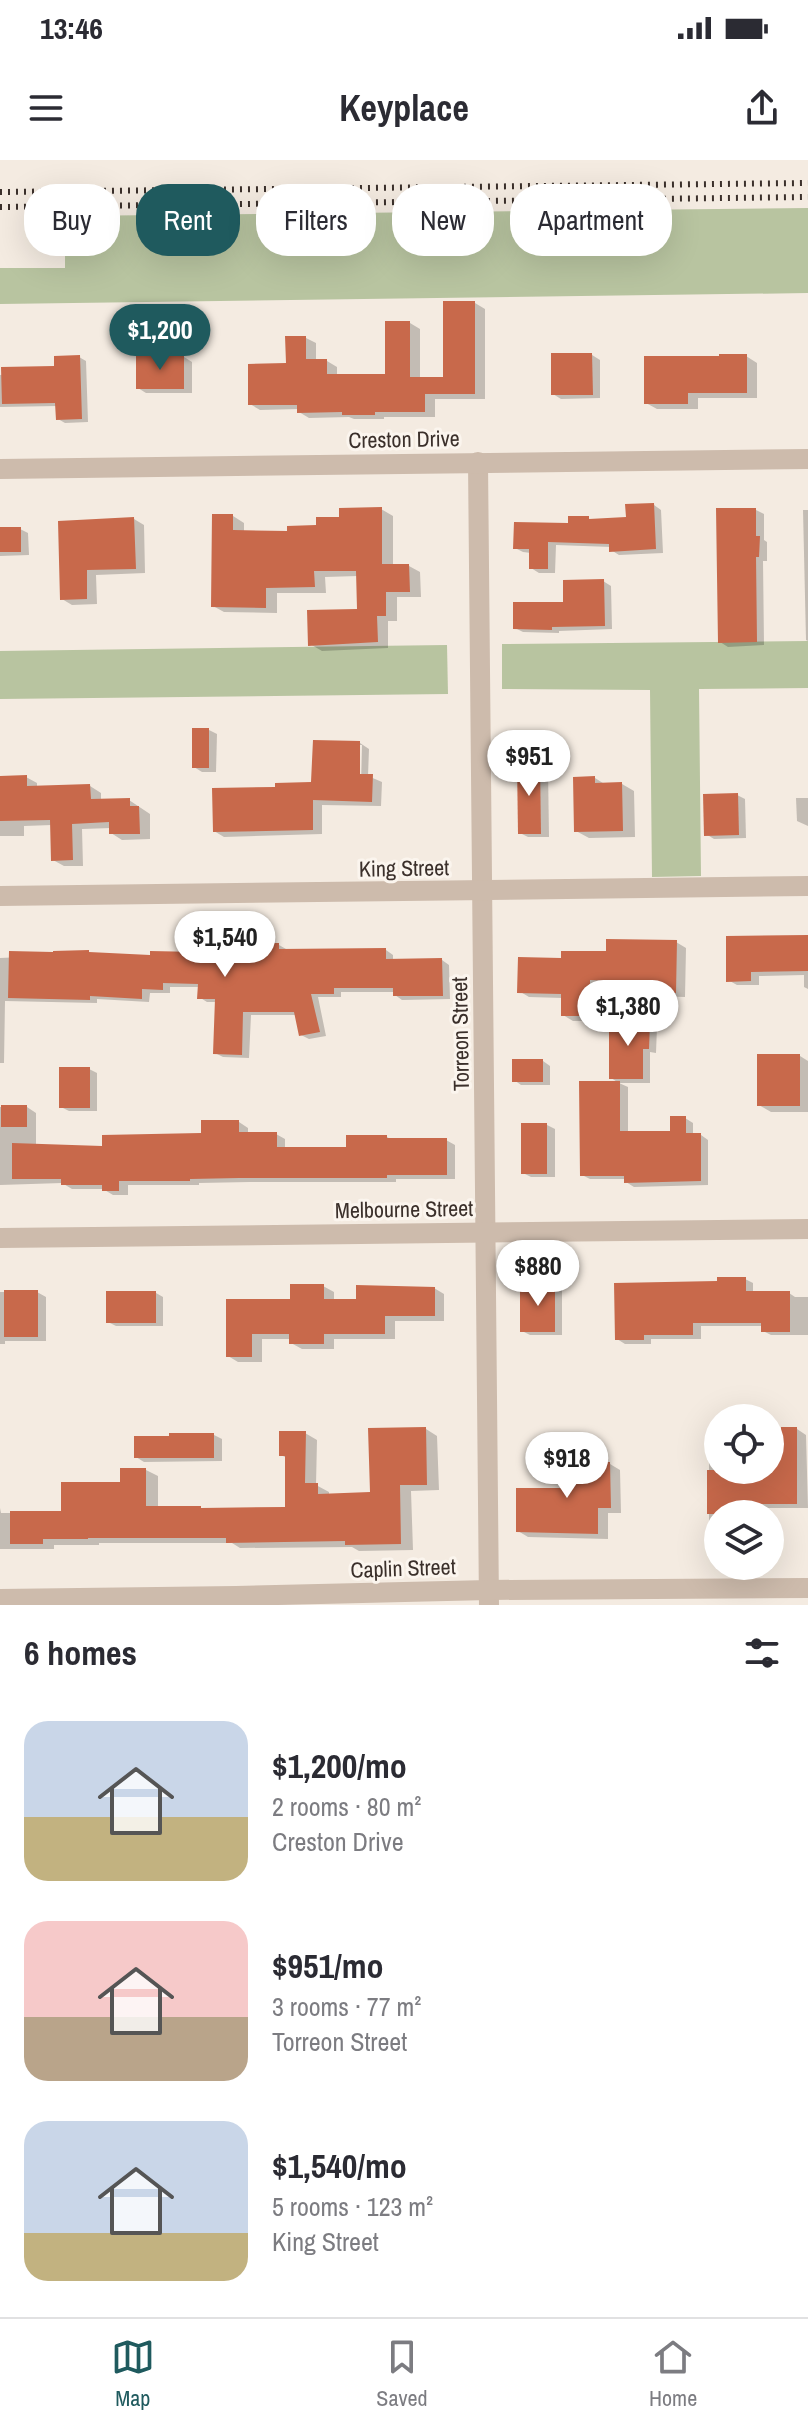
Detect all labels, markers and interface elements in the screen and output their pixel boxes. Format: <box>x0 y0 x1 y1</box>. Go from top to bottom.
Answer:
text: 13:46 <box>40 8 103 48</box>
text: Keyplace <box>339 84 469 132</box>
icon: menu <box>24 86 68 130</box>
icon: share <box>740 86 784 130</box>
chip: Buy <box>24 184 120 256</box>
chip: Rent <box>136 184 240 256</box>
chip: Filters <box>256 184 376 256</box>
chip: New <box>392 184 494 256</box>
chip: Apartment <box>510 184 672 256</box>
pin: $1,200 <box>95 304 225 372</box>
text: $1,200 <box>127 312 193 347</box>
street label: Creston Drive <box>348 423 460 455</box>
pin: $951 <box>482 730 576 798</box>
text: $951 <box>505 738 553 773</box>
street label: King Street <box>359 852 449 884</box>
pin: $1,540 <box>160 911 290 979</box>
text: $1,540 <box>192 919 258 954</box>
street label: Torreon Street <box>444 977 476 1091</box>
pin: $1,380 <box>563 980 693 1048</box>
text: $1,380 <box>595 988 661 1023</box>
street label: Melbourne Street <box>335 1193 473 1225</box>
pin: $880 <box>491 1240 585 1308</box>
text: $880 <box>514 1248 562 1283</box>
map controls <box>704 1404 784 1580</box>
button: locate <box>704 1404 784 1484</box>
pin: $918 <box>520 1432 614 1500</box>
text: $918 <box>543 1440 591 1475</box>
button: layers <box>704 1500 784 1580</box>
street label: Caplin Street <box>350 1551 456 1585</box>
text: 6 homes <box>24 1630 137 1676</box>
icon: filters <box>740 1631 784 1675</box>
text: $1,200/mo <box>272 1743 407 1789</box>
icon: home <box>88 1753 184 1849</box>
text: 2 rooms · 80 m² <box>272 1789 421 1824</box>
text: Creston Drive <box>272 1824 404 1859</box>
text: $951/mo <box>272 1943 384 1989</box>
icon: home <box>88 1953 184 2049</box>
text: 3 rooms · 77 m² <box>272 1989 421 2024</box>
text: Torreon Street <box>272 2024 407 2059</box>
text: $1,540/mo <box>272 2143 407 2189</box>
icon: home <box>88 2153 184 2249</box>
text: 5 rooms · 123 m² <box>272 2189 433 2224</box>
text: King Street <box>272 2224 379 2259</box>
tab: Map <box>111 2335 155 2413</box>
tab: Saved <box>376 2335 428 2413</box>
tab: Home <box>649 2335 697 2413</box>

